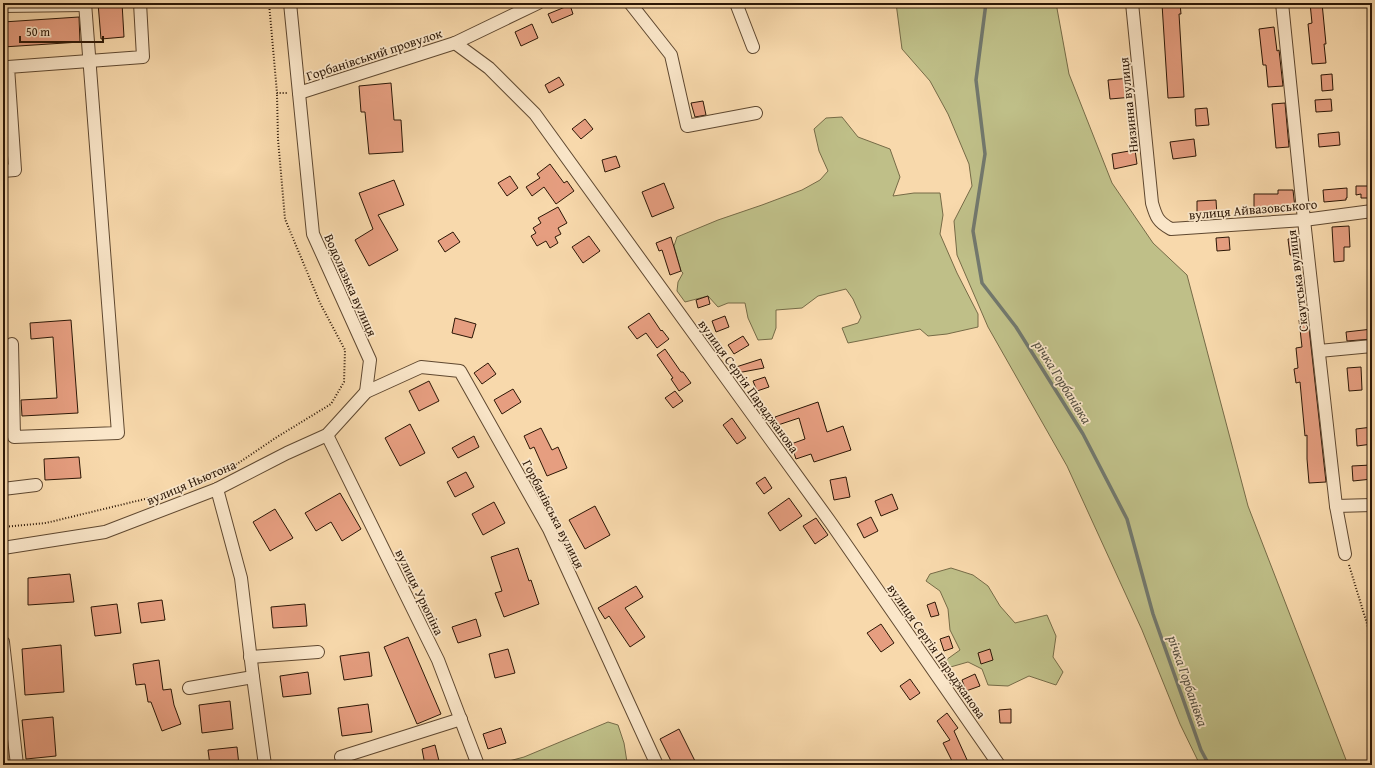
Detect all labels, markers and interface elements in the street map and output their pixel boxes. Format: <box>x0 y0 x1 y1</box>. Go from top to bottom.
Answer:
scale bar <box>20 18 103 44</box>
text: 50 m <box>26 23 50 40</box>
street label: Горбанівський провулок <box>304 23 445 85</box>
street label: Низинна вулиця <box>1114 56 1143 154</box>
street label: вулиця Айвазовського <box>1188 194 1318 225</box>
street label: Скаутська вулиця <box>1282 228 1313 333</box>
street label: Водолазька вулиця <box>319 231 382 340</box>
street label: вулиця Сергія Параджанова <box>694 316 804 458</box>
water label: річка Горбанівка <box>1029 336 1097 428</box>
street label: вулиця Ньютона <box>144 455 240 510</box>
street label: Горбанівська вулиця <box>518 456 589 572</box>
street label: вулиця Урюпіна <box>390 546 449 639</box>
street label: вулиця Сергія Параджанова <box>883 580 991 723</box>
water label: річка Горбанівка <box>1163 632 1213 730</box>

